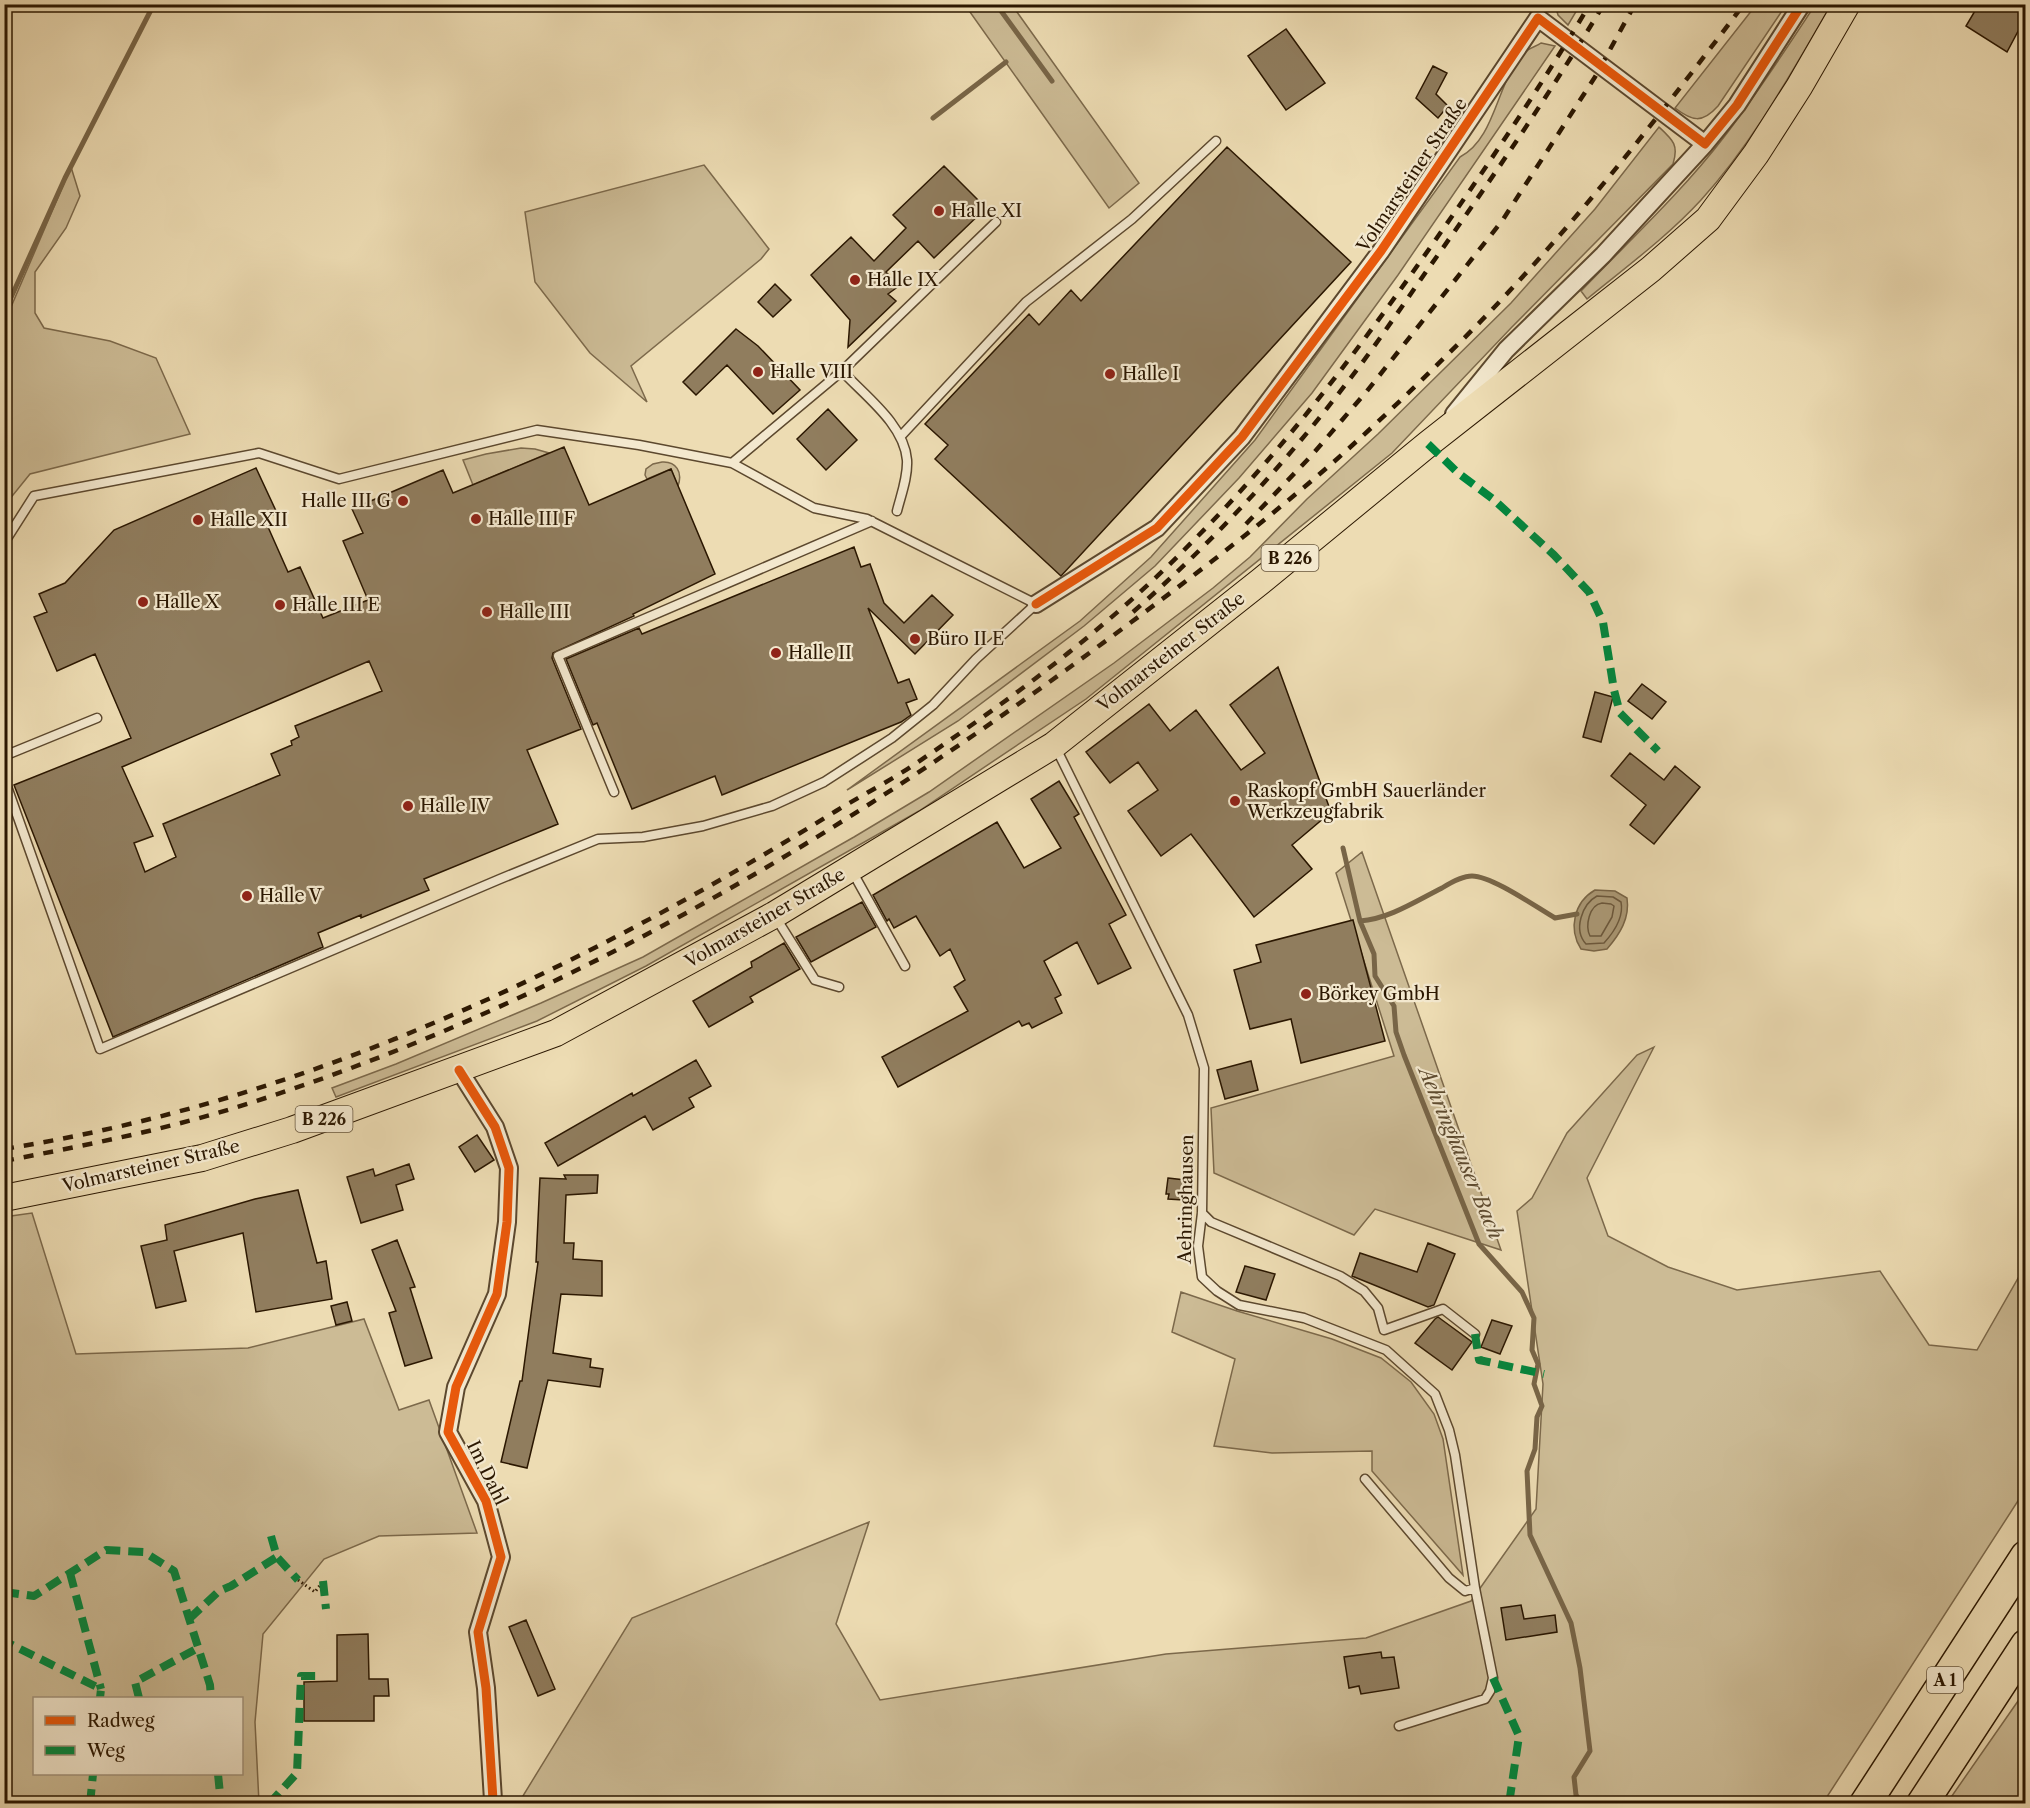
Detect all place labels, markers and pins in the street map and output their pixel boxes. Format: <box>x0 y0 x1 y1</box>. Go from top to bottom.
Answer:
place label: Halle XI <box>951 200 1022 222</box>
marker: Halle XI <box>932 204 946 218</box>
place label: Halle IX <box>867 269 939 291</box>
marker: Halle IX <box>848 273 862 287</box>
place label: Halle VIII <box>770 361 853 383</box>
place label: Halle I <box>1122 363 1179 385</box>
marker: Halle VIII <box>751 365 765 379</box>
marker: Halle I <box>1103 367 1117 381</box>
place label: Halle III G <box>301 490 391 512</box>
marker: Halle III G <box>396 494 410 508</box>
place label: Halle III F <box>488 508 575 530</box>
place label: Halle XII <box>210 509 288 531</box>
marker: Halle III F <box>469 512 483 526</box>
marker: Halle XII <box>191 513 205 527</box>
place label: Halle X <box>155 591 220 613</box>
place label: Halle III E <box>292 594 380 616</box>
marker: Halle X <box>136 595 150 609</box>
marker: Halle III E <box>273 598 287 612</box>
place label: Halle III <box>499 601 570 623</box>
marker: Halle III <box>480 605 494 619</box>
place label: Büro II E <box>927 628 1004 650</box>
marker: Büro II E <box>908 632 922 646</box>
place label: Halle II <box>788 642 852 664</box>
marker: Halle II <box>769 646 783 660</box>
place label: Raskopf GmbH Sauerländer Werkzeugfabrik <box>1246 780 1487 823</box>
marker: Raskopf GmbH Sauerländer Werkzeugfabrik <box>1228 794 1242 808</box>
place label: Halle IV <box>420 795 491 817</box>
marker: Halle IV <box>401 799 415 813</box>
place label: Halle V <box>259 885 323 907</box>
marker: Halle V <box>240 889 254 903</box>
place label: Börkey GmbH <box>1318 983 1440 1005</box>
marker: Börkey GmbH <box>1299 987 1313 1001</box>

